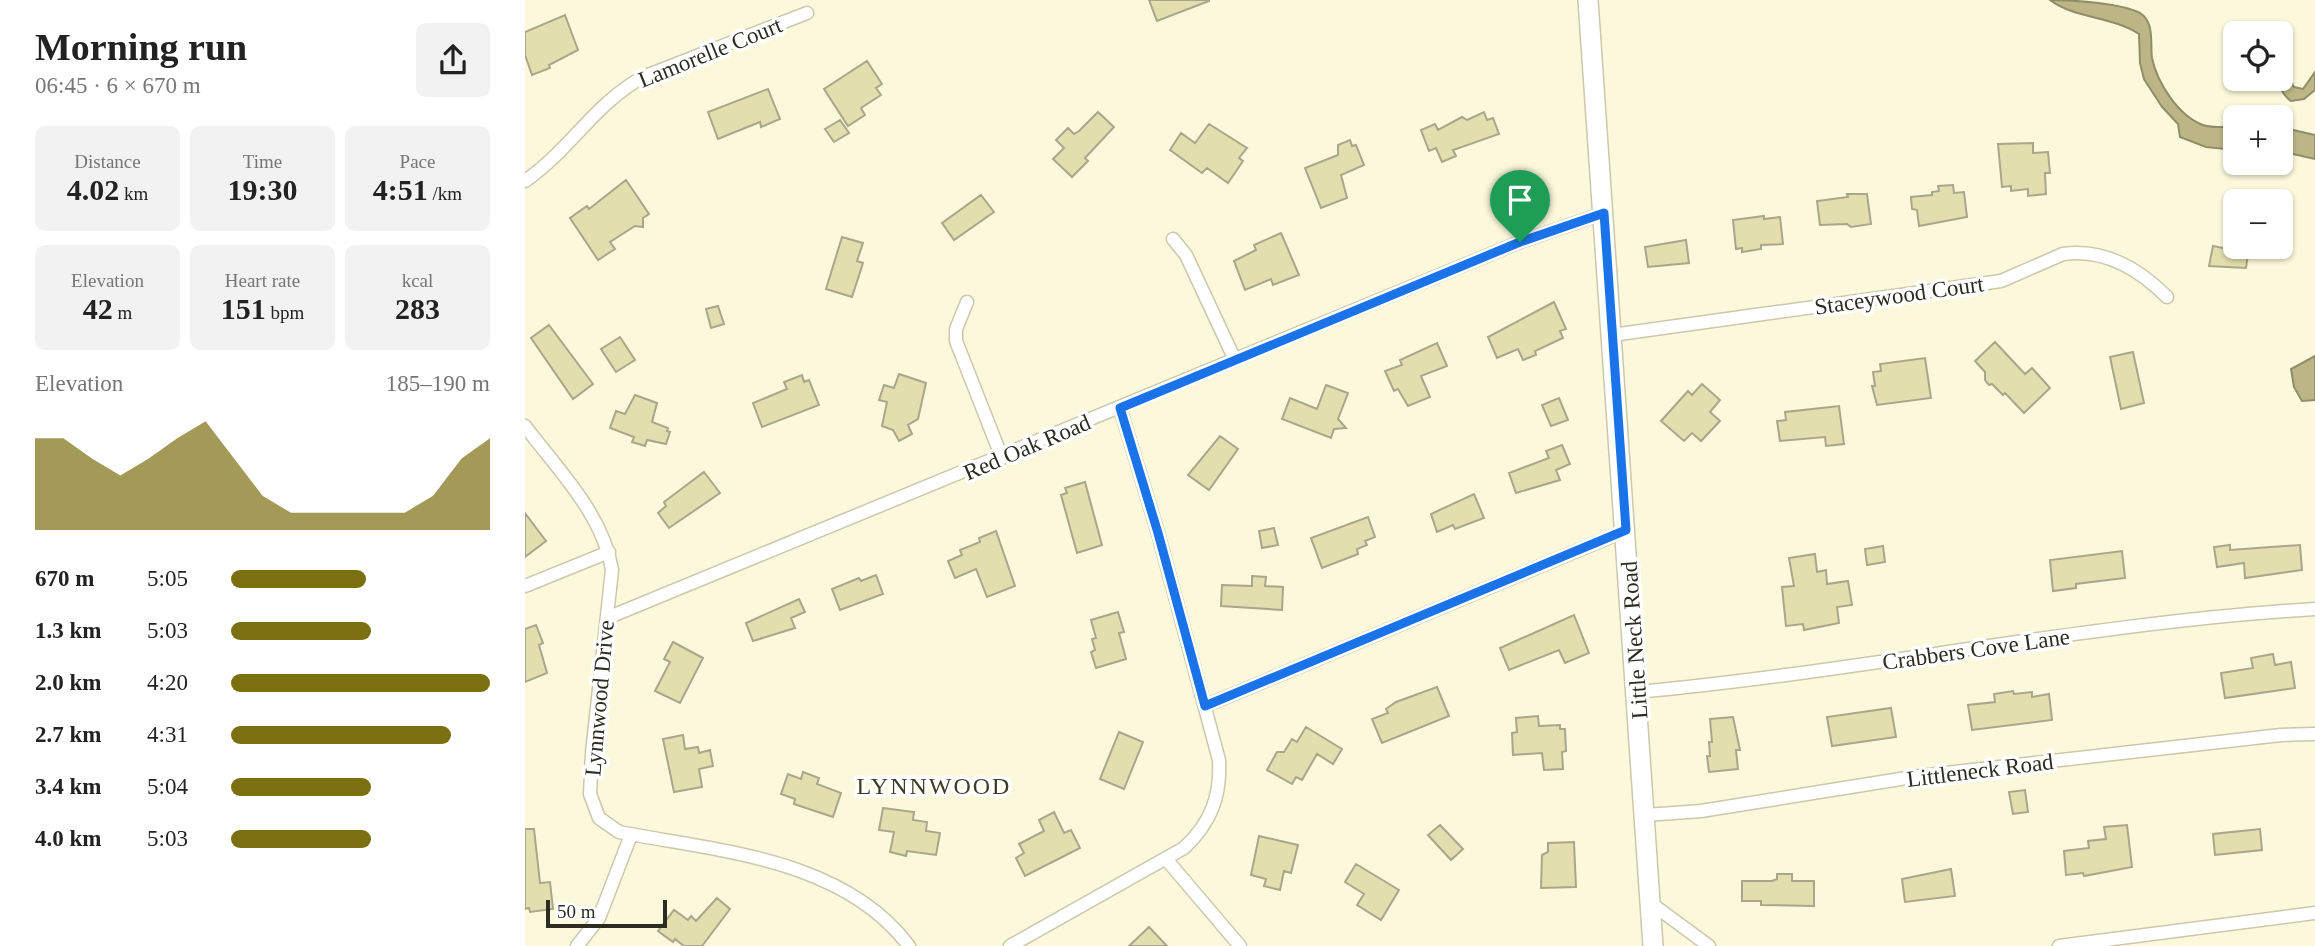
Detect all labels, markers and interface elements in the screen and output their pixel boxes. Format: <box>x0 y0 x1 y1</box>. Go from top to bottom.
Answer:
street label: Lamorelle Court <box>635 12 786 93</box>
map controls <box>2223 21 2293 259</box>
button: locate <box>2223 21 2293 91</box>
button: share <box>416 23 490 97</box>
text: Morning run <box>35 26 247 68</box>
text: 06:45 · 6 × 670 m <box>35 73 201 98</box>
button: + <box>2223 105 2293 175</box>
text: Distance <box>74 151 141 172</box>
text: Time <box>243 151 282 172</box>
text: Pace <box>400 151 435 172</box>
pin <box>1490 170 1550 242</box>
text: 4.02 <box>67 173 119 206</box>
text: 19:30 <box>228 173 298 206</box>
text: 4:51 <box>373 173 428 206</box>
icon: arrive <box>1501 181 1539 219</box>
text: km <box>119 183 148 204</box>
text: /km <box>428 183 462 204</box>
button: − <box>2223 189 2293 259</box>
text: Elevation <box>71 270 144 291</box>
text: Heart rate <box>225 270 300 291</box>
text: kcal <box>402 270 433 291</box>
street label: Staceywood Court <box>1813 271 1986 320</box>
text: 42 <box>83 292 113 325</box>
text: 151 <box>221 292 266 325</box>
text: 283 <box>395 292 440 325</box>
text: m <box>113 302 132 323</box>
text: bpm <box>266 302 304 323</box>
text: Elevation <box>35 371 123 396</box>
text: 185–190 m <box>386 371 490 396</box>
street label: Red Oak Road <box>960 409 1095 485</box>
street label: Little Neck Road <box>1616 560 1652 720</box>
text: 670 m <box>35 566 94 591</box>
text: 5:05 <box>147 566 188 591</box>
text: 1.3 km <box>35 618 101 643</box>
text: 5:03 <box>147 618 188 643</box>
street label: Lynnwood Drive <box>580 619 619 777</box>
street label: Crabbers Cove Lane <box>1881 624 2071 675</box>
text: 2.0 km <box>35 670 101 695</box>
text: 4:20 <box>147 670 188 695</box>
text: 2.7 km <box>35 722 101 747</box>
text: 4:31 <box>147 722 188 747</box>
street label: Littleneck Road <box>1905 749 2055 792</box>
district label: LYNNWOOD <box>857 773 1011 799</box>
text: 3.4 km <box>35 774 101 799</box>
text: 5:04 <box>147 774 188 799</box>
text: 4.0 km <box>35 826 101 851</box>
text: 5:03 <box>147 826 188 851</box>
scale bar <box>546 897 667 929</box>
text: 50 m <box>557 901 596 922</box>

